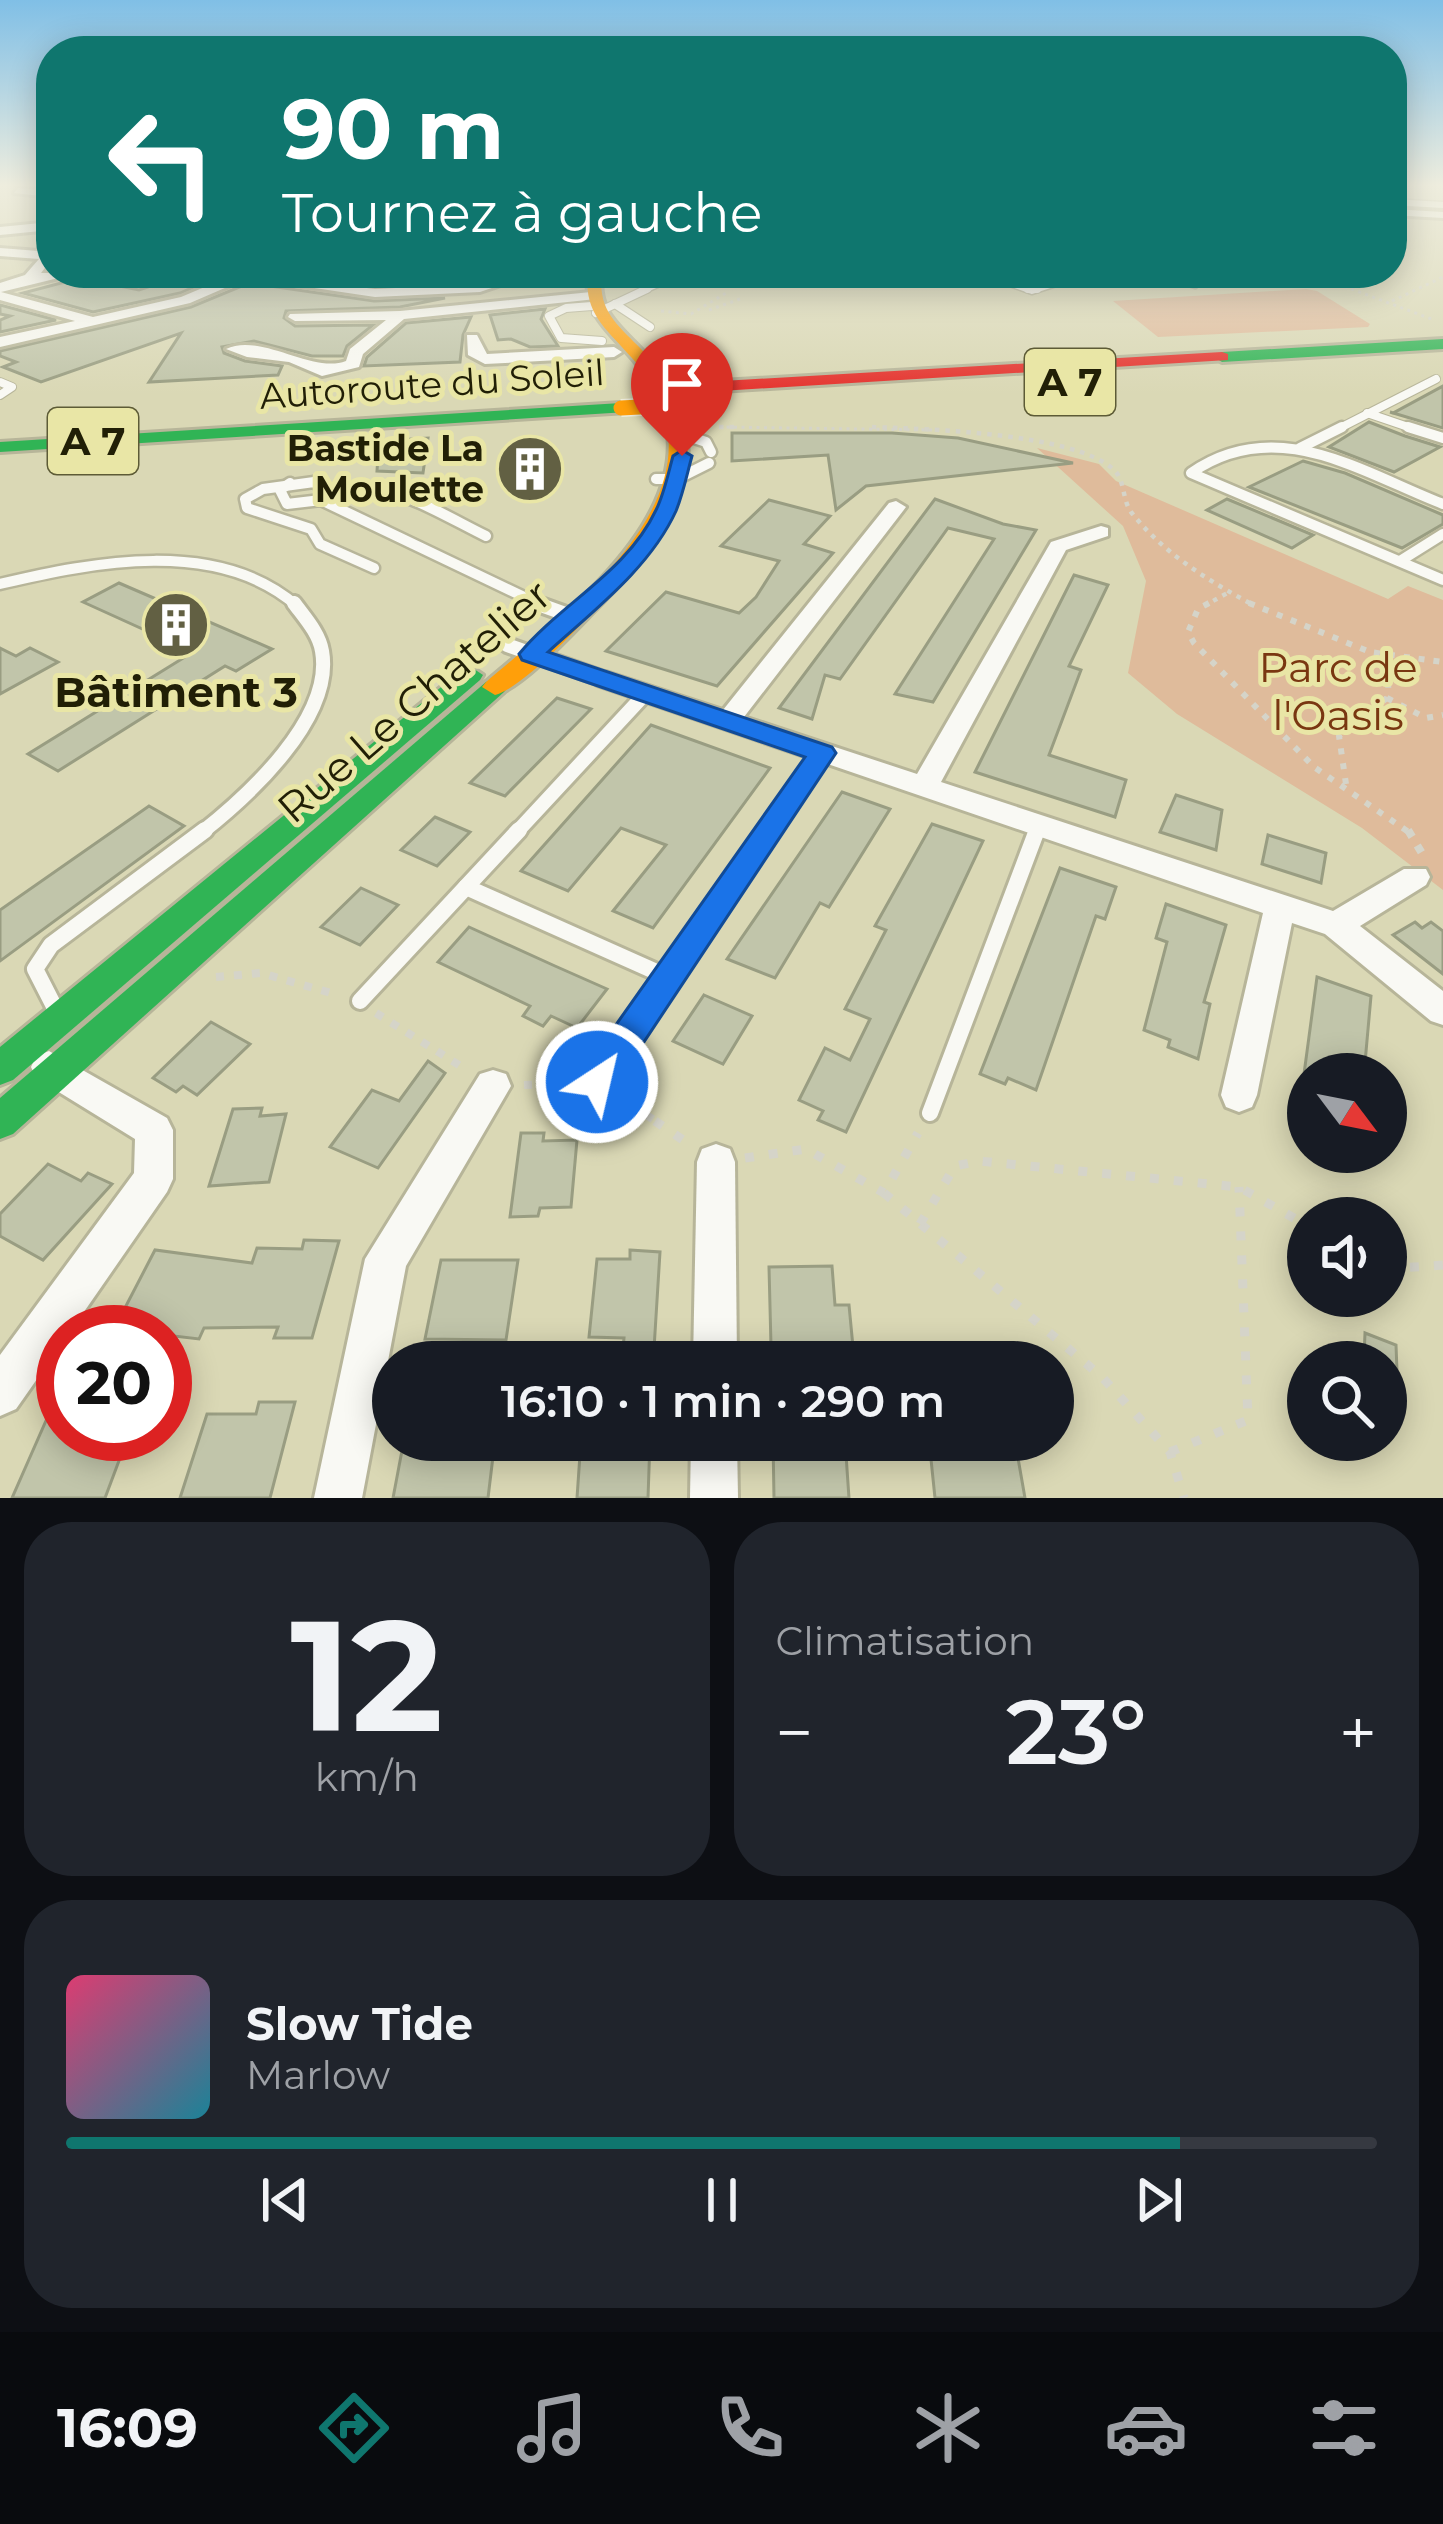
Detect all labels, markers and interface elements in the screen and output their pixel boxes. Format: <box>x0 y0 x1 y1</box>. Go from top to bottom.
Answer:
text: 90 m <box>282 78 504 180</box>
icon: left <box>84 84 240 240</box>
text: Tournez à gauche <box>282 180 762 246</box>
pin <box>631 333 733 456</box>
road number: A 7 <box>1025 349 1115 415</box>
street label: Autoroute du Soleil <box>258 350 606 418</box>
icon: arrive <box>649 351 715 417</box>
road number: A 7 <box>48 408 138 474</box>
place label: Bastide La Moulette <box>287 426 484 511</box>
building icon: Bastide La Moulette <box>495 434 565 504</box>
street label: Rue Le Chatelier <box>267 568 561 834</box>
building icon: Bâtiment 3 <box>141 590 211 660</box>
park label: Parc de l'Oasis <box>1258 641 1418 741</box>
place label: Bâtiment 3 <box>54 666 298 718</box>
position arrow <box>534 1019 660 1145</box>
north arrow <box>1287 1053 1407 1173</box>
map controls <box>1287 1053 1407 1461</box>
button: sound <box>1287 1197 1407 1317</box>
speed limit sign: 20 <box>36 1305 192 1461</box>
button: search <box>1287 1341 1407 1461</box>
text: 16:10 · 1 min · 290 m <box>501 1373 945 1428</box>
text: 12 <box>290 1580 443 1770</box>
text: Climatisation <box>776 1617 1034 1665</box>
text: 23° <box>1006 1677 1147 1787</box>
text: − <box>776 1692 813 1773</box>
text: + <box>1339 1692 1377 1773</box>
text: km/h <box>315 1753 419 1801</box>
text: Slow Tide <box>246 1996 473 2051</box>
text: Marlow <box>246 2051 390 2099</box>
icon: previous <box>252 2167 318 2233</box>
icon: pause <box>689 2167 755 2233</box>
icon: next <box>1126 2167 1192 2233</box>
icon: directions <box>312 2386 396 2470</box>
icon: music <box>510 2386 594 2470</box>
icon: phone <box>708 2386 792 2470</box>
icon: climate <box>906 2386 990 2470</box>
icon: car <box>1104 2386 1188 2470</box>
icon: filters <box>1302 2386 1386 2470</box>
text: 16:09 <box>57 2395 198 2461</box>

